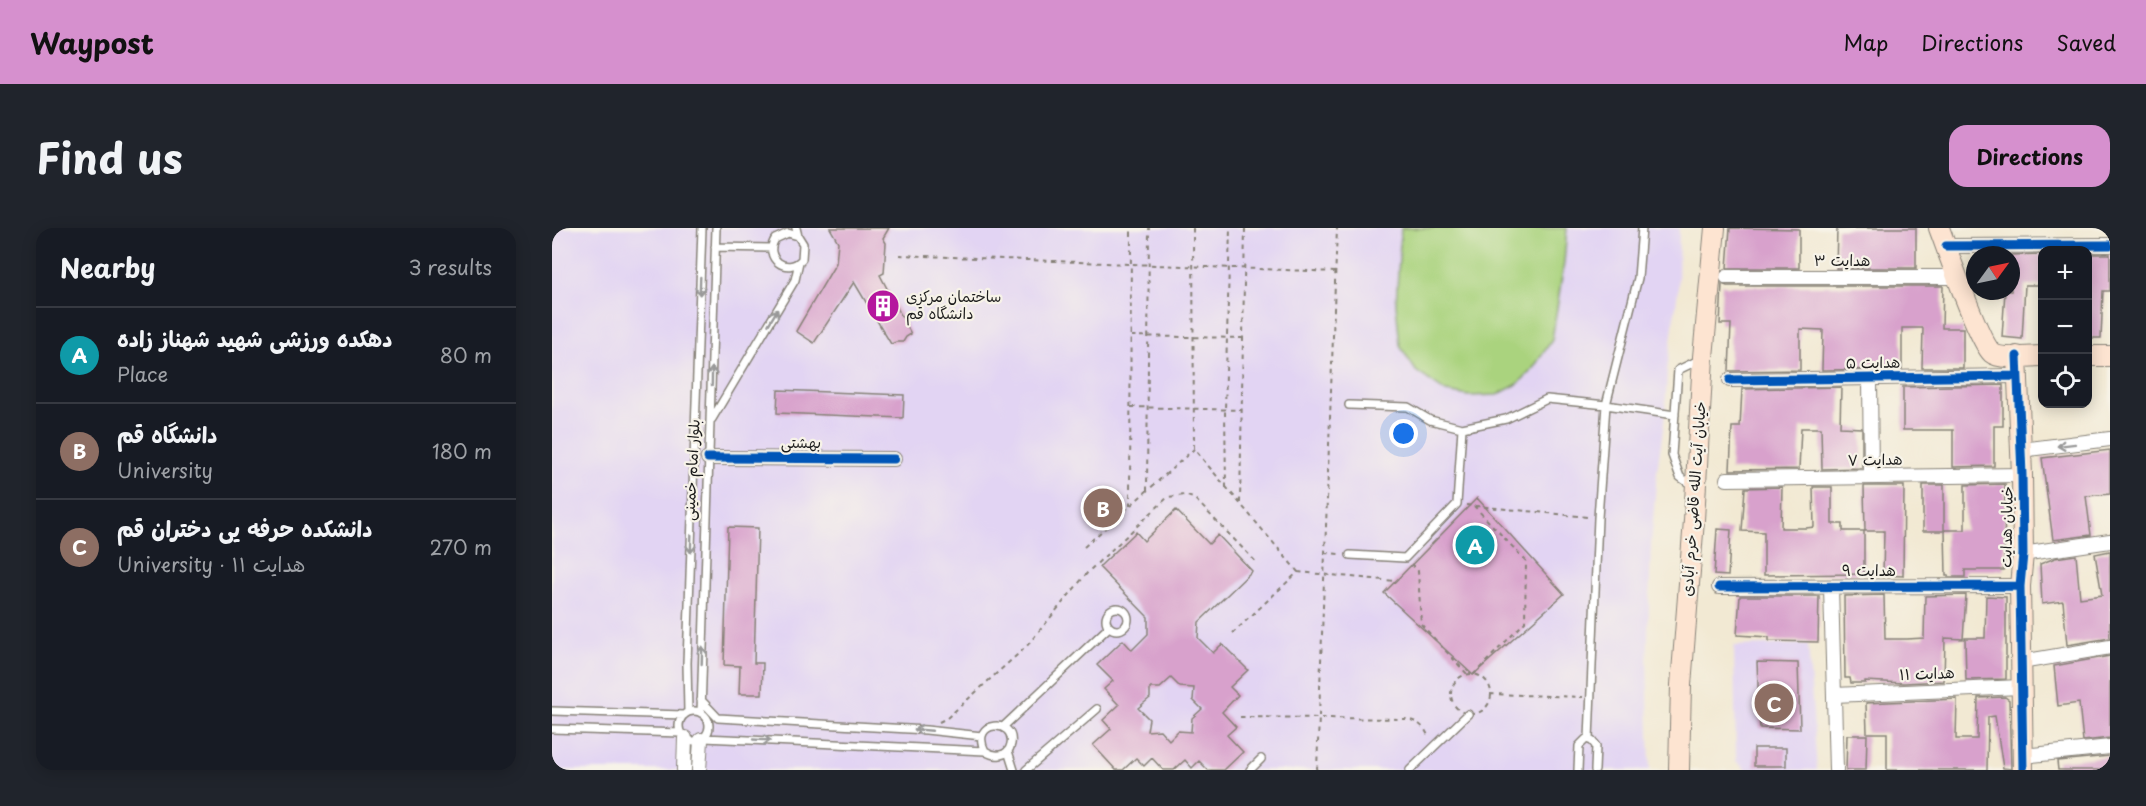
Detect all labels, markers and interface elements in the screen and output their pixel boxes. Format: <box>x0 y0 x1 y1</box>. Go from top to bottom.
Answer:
text: Waypost <box>30 21 154 64</box>
text: Map <box>1843 26 1888 58</box>
text: Directions <box>1921 26 2023 58</box>
text: Saved <box>2056 26 2116 58</box>
text: Find us <box>36 125 183 188</box>
button: Directions <box>1949 125 2110 187</box>
north arrow <box>1966 246 2020 300</box>
map controls <box>2038 246 2092 408</box>
button: + <box>2038 246 2092 300</box>
text: Nearby <box>60 248 155 287</box>
street label: هدایت ۳ <box>1814 248 1870 271</box>
text: 3 results <box>409 252 492 282</box>
one-way arrow <box>695 276 706 296</box>
place label: ساختمان مرکزی دانشگاه قم <box>906 284 1001 326</box>
building icon: ساختمان مرکزی دانشگاه قم <box>865 288 901 324</box>
button: − <box>2038 300 2092 354</box>
one-way arrow <box>768 308 780 325</box>
text: دهکده ورزشی شهید شهناز زاده <box>117 321 392 354</box>
text: A <box>72 340 87 370</box>
text: 80 m <box>440 340 492 370</box>
street label: هدایت ۵ <box>1845 350 1901 373</box>
button: locate <box>2038 354 2092 408</box>
text: Place <box>117 359 168 389</box>
one-way arrow <box>706 366 718 386</box>
street label: خیابان آیت الله قاضی خرم آبادی <box>1674 401 1713 597</box>
text: دانشگاه قم <box>117 417 218 450</box>
street label: بلوار امام خمینی <box>676 419 706 521</box>
your location <box>1389 419 1418 448</box>
street label: بهشتی <box>781 430 821 453</box>
text: B <box>73 436 86 466</box>
text: 180 m <box>432 436 492 466</box>
one-way arrow <box>2056 440 2076 451</box>
street label: هدایت ۷ <box>1847 447 1903 470</box>
text: University <box>117 455 213 485</box>
pin: B <box>1084 486 1122 530</box>
street label: خیابان هدایت <box>1993 486 2018 568</box>
text: دانشکده حرفه یی دختران قم <box>117 511 372 544</box>
pin: A <box>1456 522 1494 568</box>
text: C <box>72 532 87 562</box>
text: 270 m <box>429 532 492 562</box>
one-way arrow <box>685 534 696 554</box>
text: University · هدایت ۱۱ <box>117 549 305 579</box>
street label: هدایت ۹ <box>1842 558 1896 581</box>
one-way arrow <box>696 645 708 665</box>
street label: هدایت ۱۱ <box>1899 660 1955 685</box>
pin: C <box>1754 680 1794 726</box>
one-way arrow <box>914 724 934 735</box>
one-way arrow <box>752 735 772 746</box>

